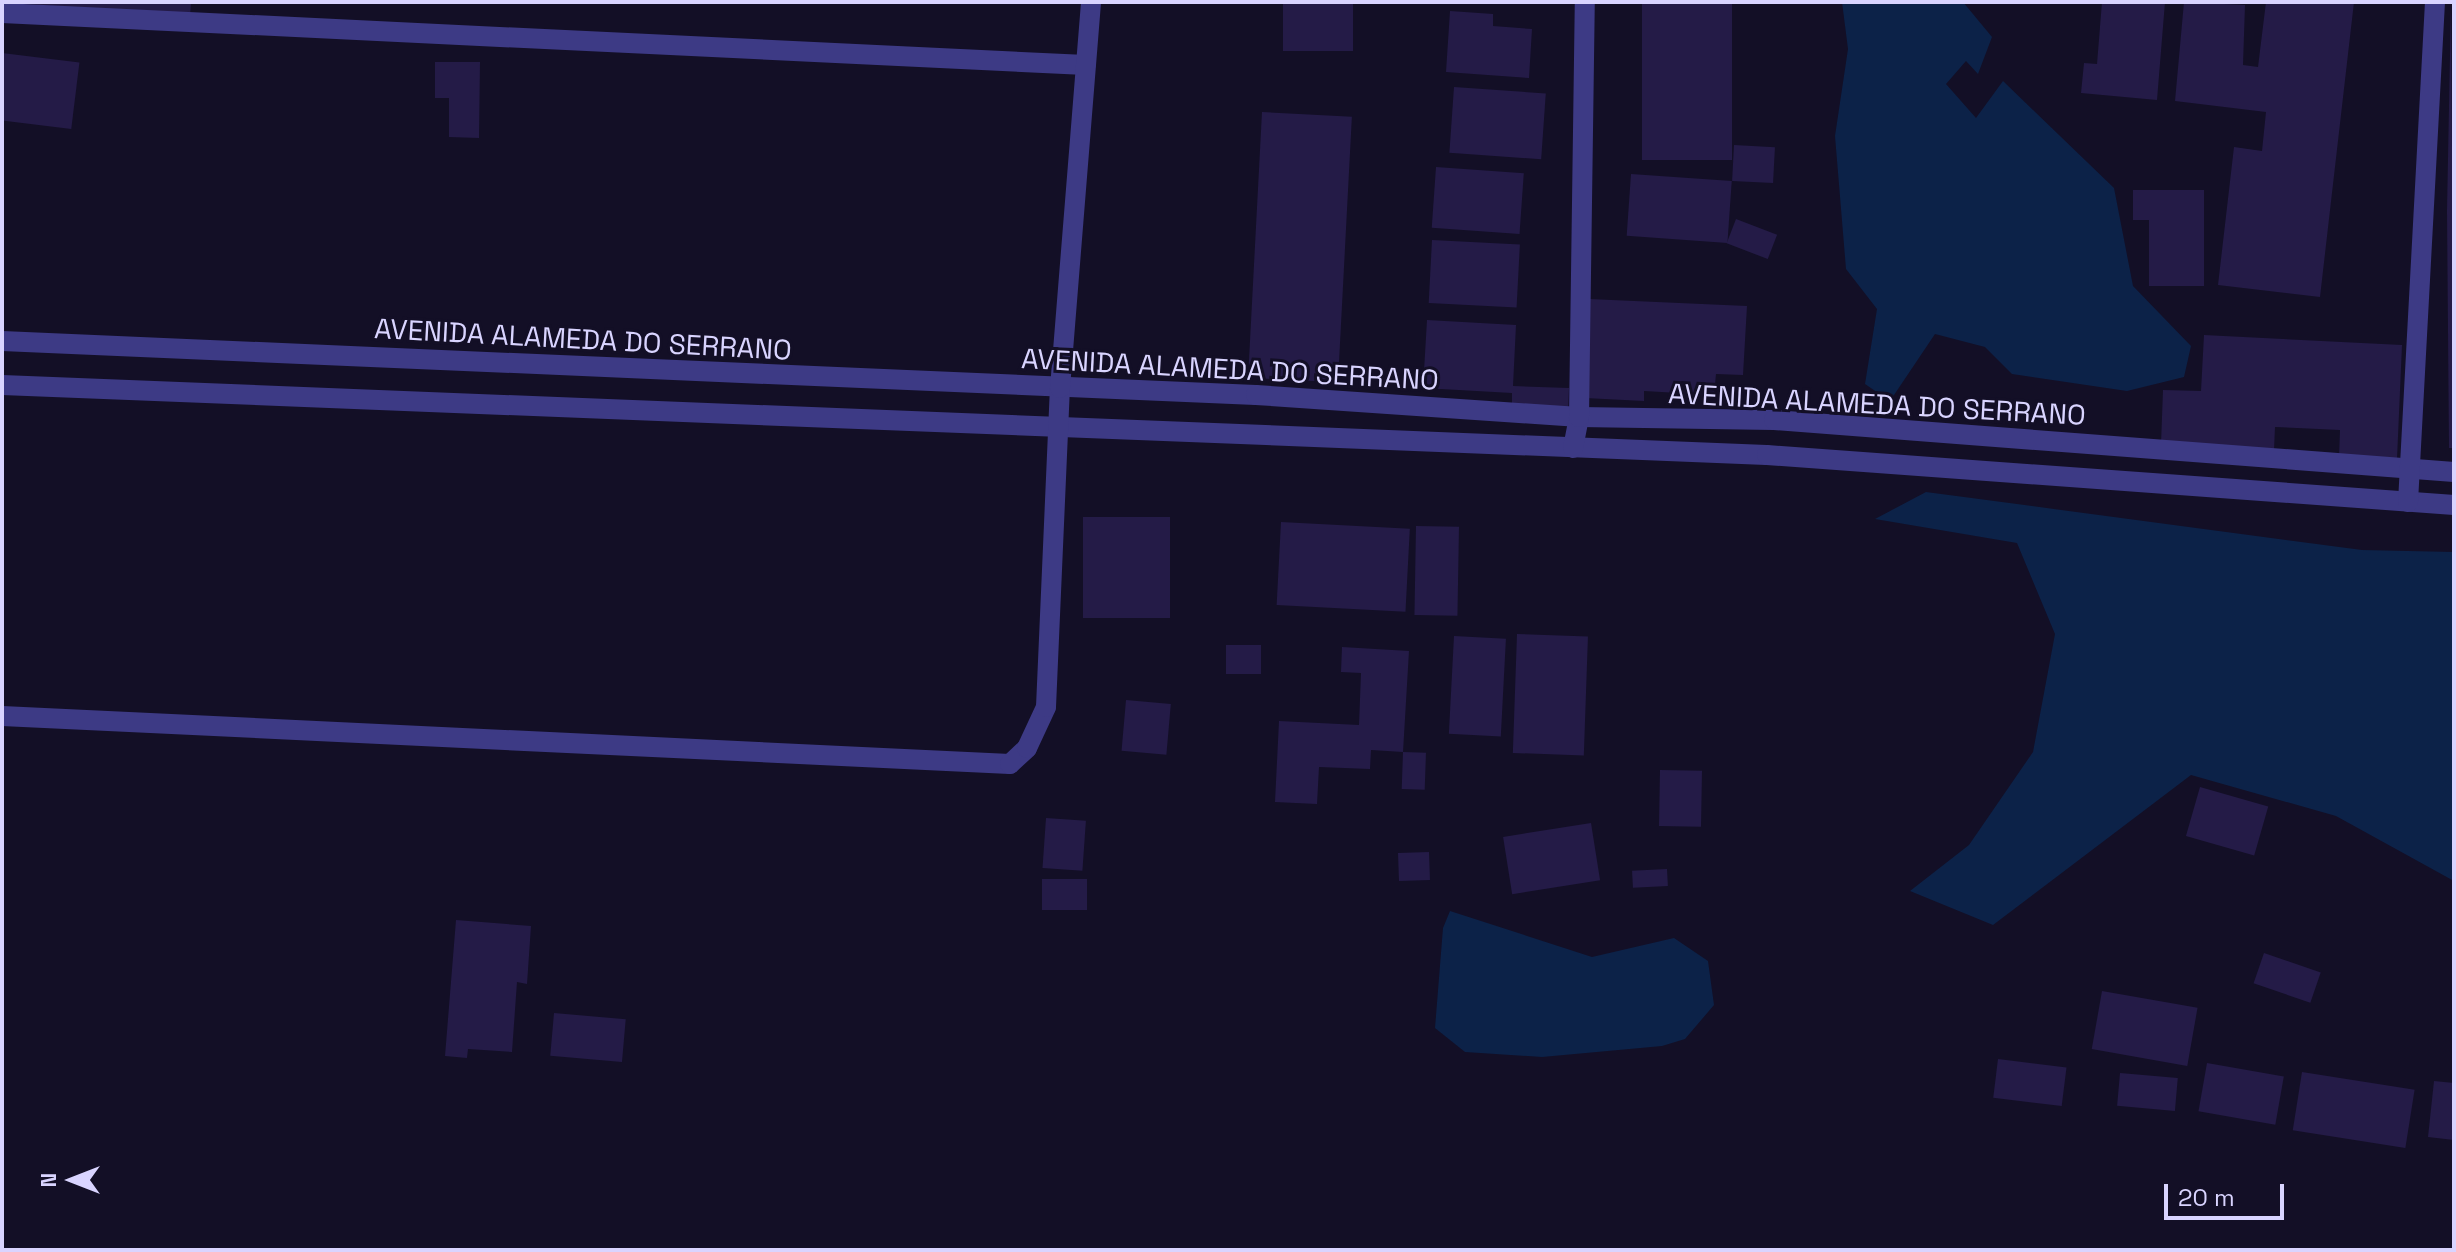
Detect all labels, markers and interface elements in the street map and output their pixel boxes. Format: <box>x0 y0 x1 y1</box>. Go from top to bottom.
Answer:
street label: AVENIDA ALAMEDA DO SERRANO <box>373 311 793 367</box>
street label: AVENIDA ALAMEDA DO SERRANO <box>1020 341 1440 397</box>
street label: AVENIDA ALAMEDA DO SERRANO <box>1667 376 2087 432</box>
north arrow <box>32 1140 112 1220</box>
scale bar <box>2168 1168 2288 1218</box>
text: N <box>34 1173 62 1187</box>
text: 20 m <box>2178 1182 2235 1213</box>

